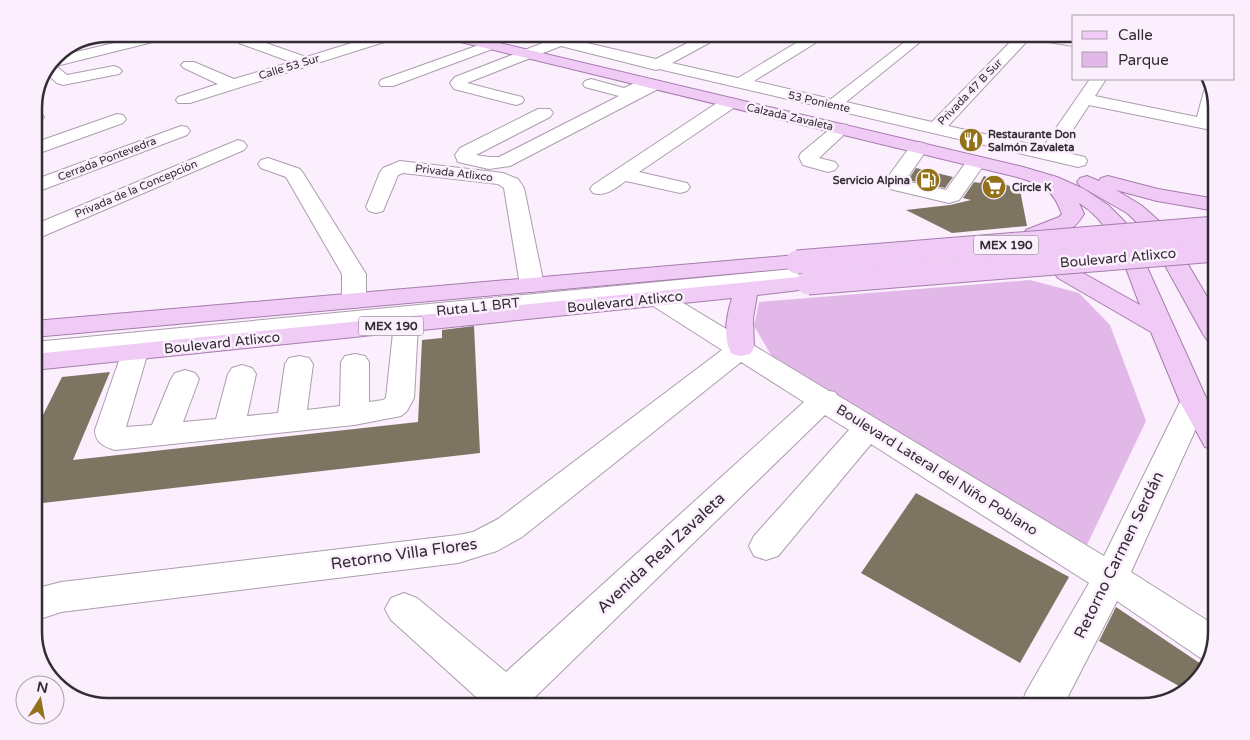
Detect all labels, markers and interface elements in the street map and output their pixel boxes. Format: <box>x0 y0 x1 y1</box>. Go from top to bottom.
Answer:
legend <box>1072 15 1235 80</box>
text: Calle <box>1118 26 1153 44</box>
street label: Calle 53 Sur <box>257 51 322 82</box>
text: Parque <box>1118 51 1169 69</box>
street label: Privada 47 B Sur <box>935 56 1005 128</box>
street label: 53 Poniente <box>787 89 851 115</box>
street label: Calzada Zavaleta <box>745 101 835 133</box>
restaurant icon: Restaurante Don Salmón Zavaleta <box>958 127 984 153</box>
place label: Restaurante Don Salmón Zavaleta <box>988 128 1076 154</box>
street label: Cerrada Pontevedra <box>56 134 158 184</box>
street label: Privada de la Concepción <box>73 157 199 221</box>
street label: Privada Atlixco <box>414 162 494 184</box>
fuel station icon: Servicio Alpina <box>915 167 941 193</box>
place label: Servicio Alpina <box>833 174 910 188</box>
supermarket icon: Circle K <box>981 174 1007 200</box>
place label: Circle K <box>1012 181 1052 194</box>
road number: MEX 190 <box>974 236 1038 254</box>
street label: Boulevard Atlixco <box>1059 244 1177 272</box>
street label: Boulevard Atlixco <box>566 287 684 317</box>
street label: Ruta L1 BRT <box>435 294 521 320</box>
road number: MEX 190 <box>358 316 424 336</box>
street label: Boulevard Atlixco <box>163 328 281 358</box>
street label: Boulevard Lateral del Niño Poblano <box>833 401 1041 539</box>
street label: Retorno Carmen Serdán <box>1070 468 1168 642</box>
street label: Avenida Real Zavaleta <box>593 488 729 618</box>
street label: Retorno Villa Flores <box>329 534 479 574</box>
north arrow <box>15 675 65 725</box>
text: N <box>35 678 50 697</box>

